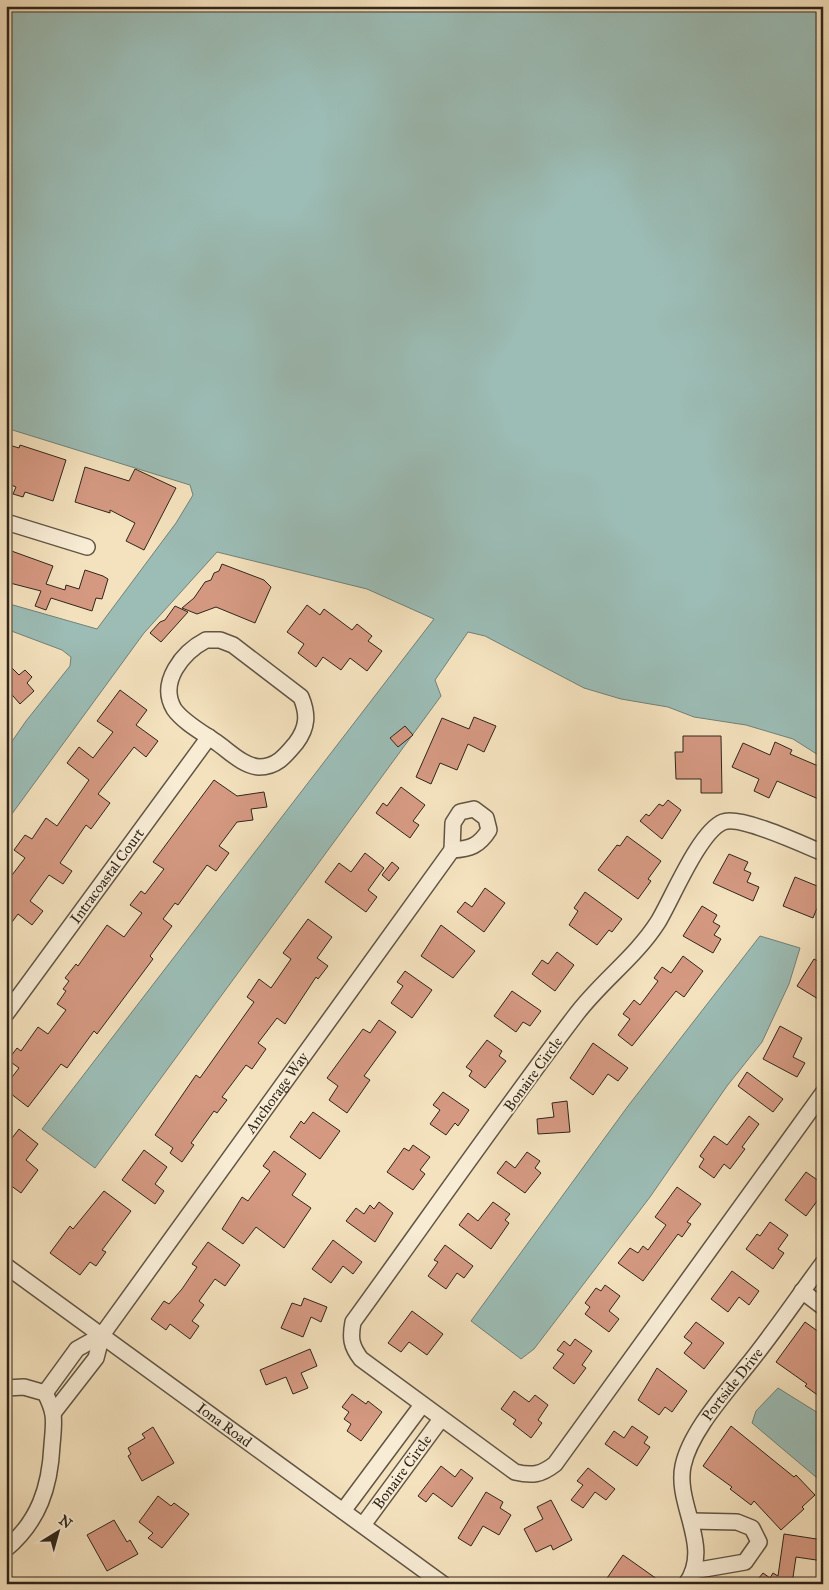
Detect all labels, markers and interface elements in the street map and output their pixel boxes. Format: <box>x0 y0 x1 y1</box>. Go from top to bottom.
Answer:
street label: Intracoastal Court <box>66 824 148 927</box>
street label: Bonaire Circle <box>500 1033 566 1115</box>
street label: Anchorage Way <box>241 1048 313 1138</box>
street label: Portside Drive <box>698 1344 767 1424</box>
street label: Iona Road <box>193 1399 256 1451</box>
street label: Bonaire Circle <box>369 1431 435 1513</box>
north arrow <box>32 1508 82 1558</box>
text: N <box>56 1512 75 1532</box>

